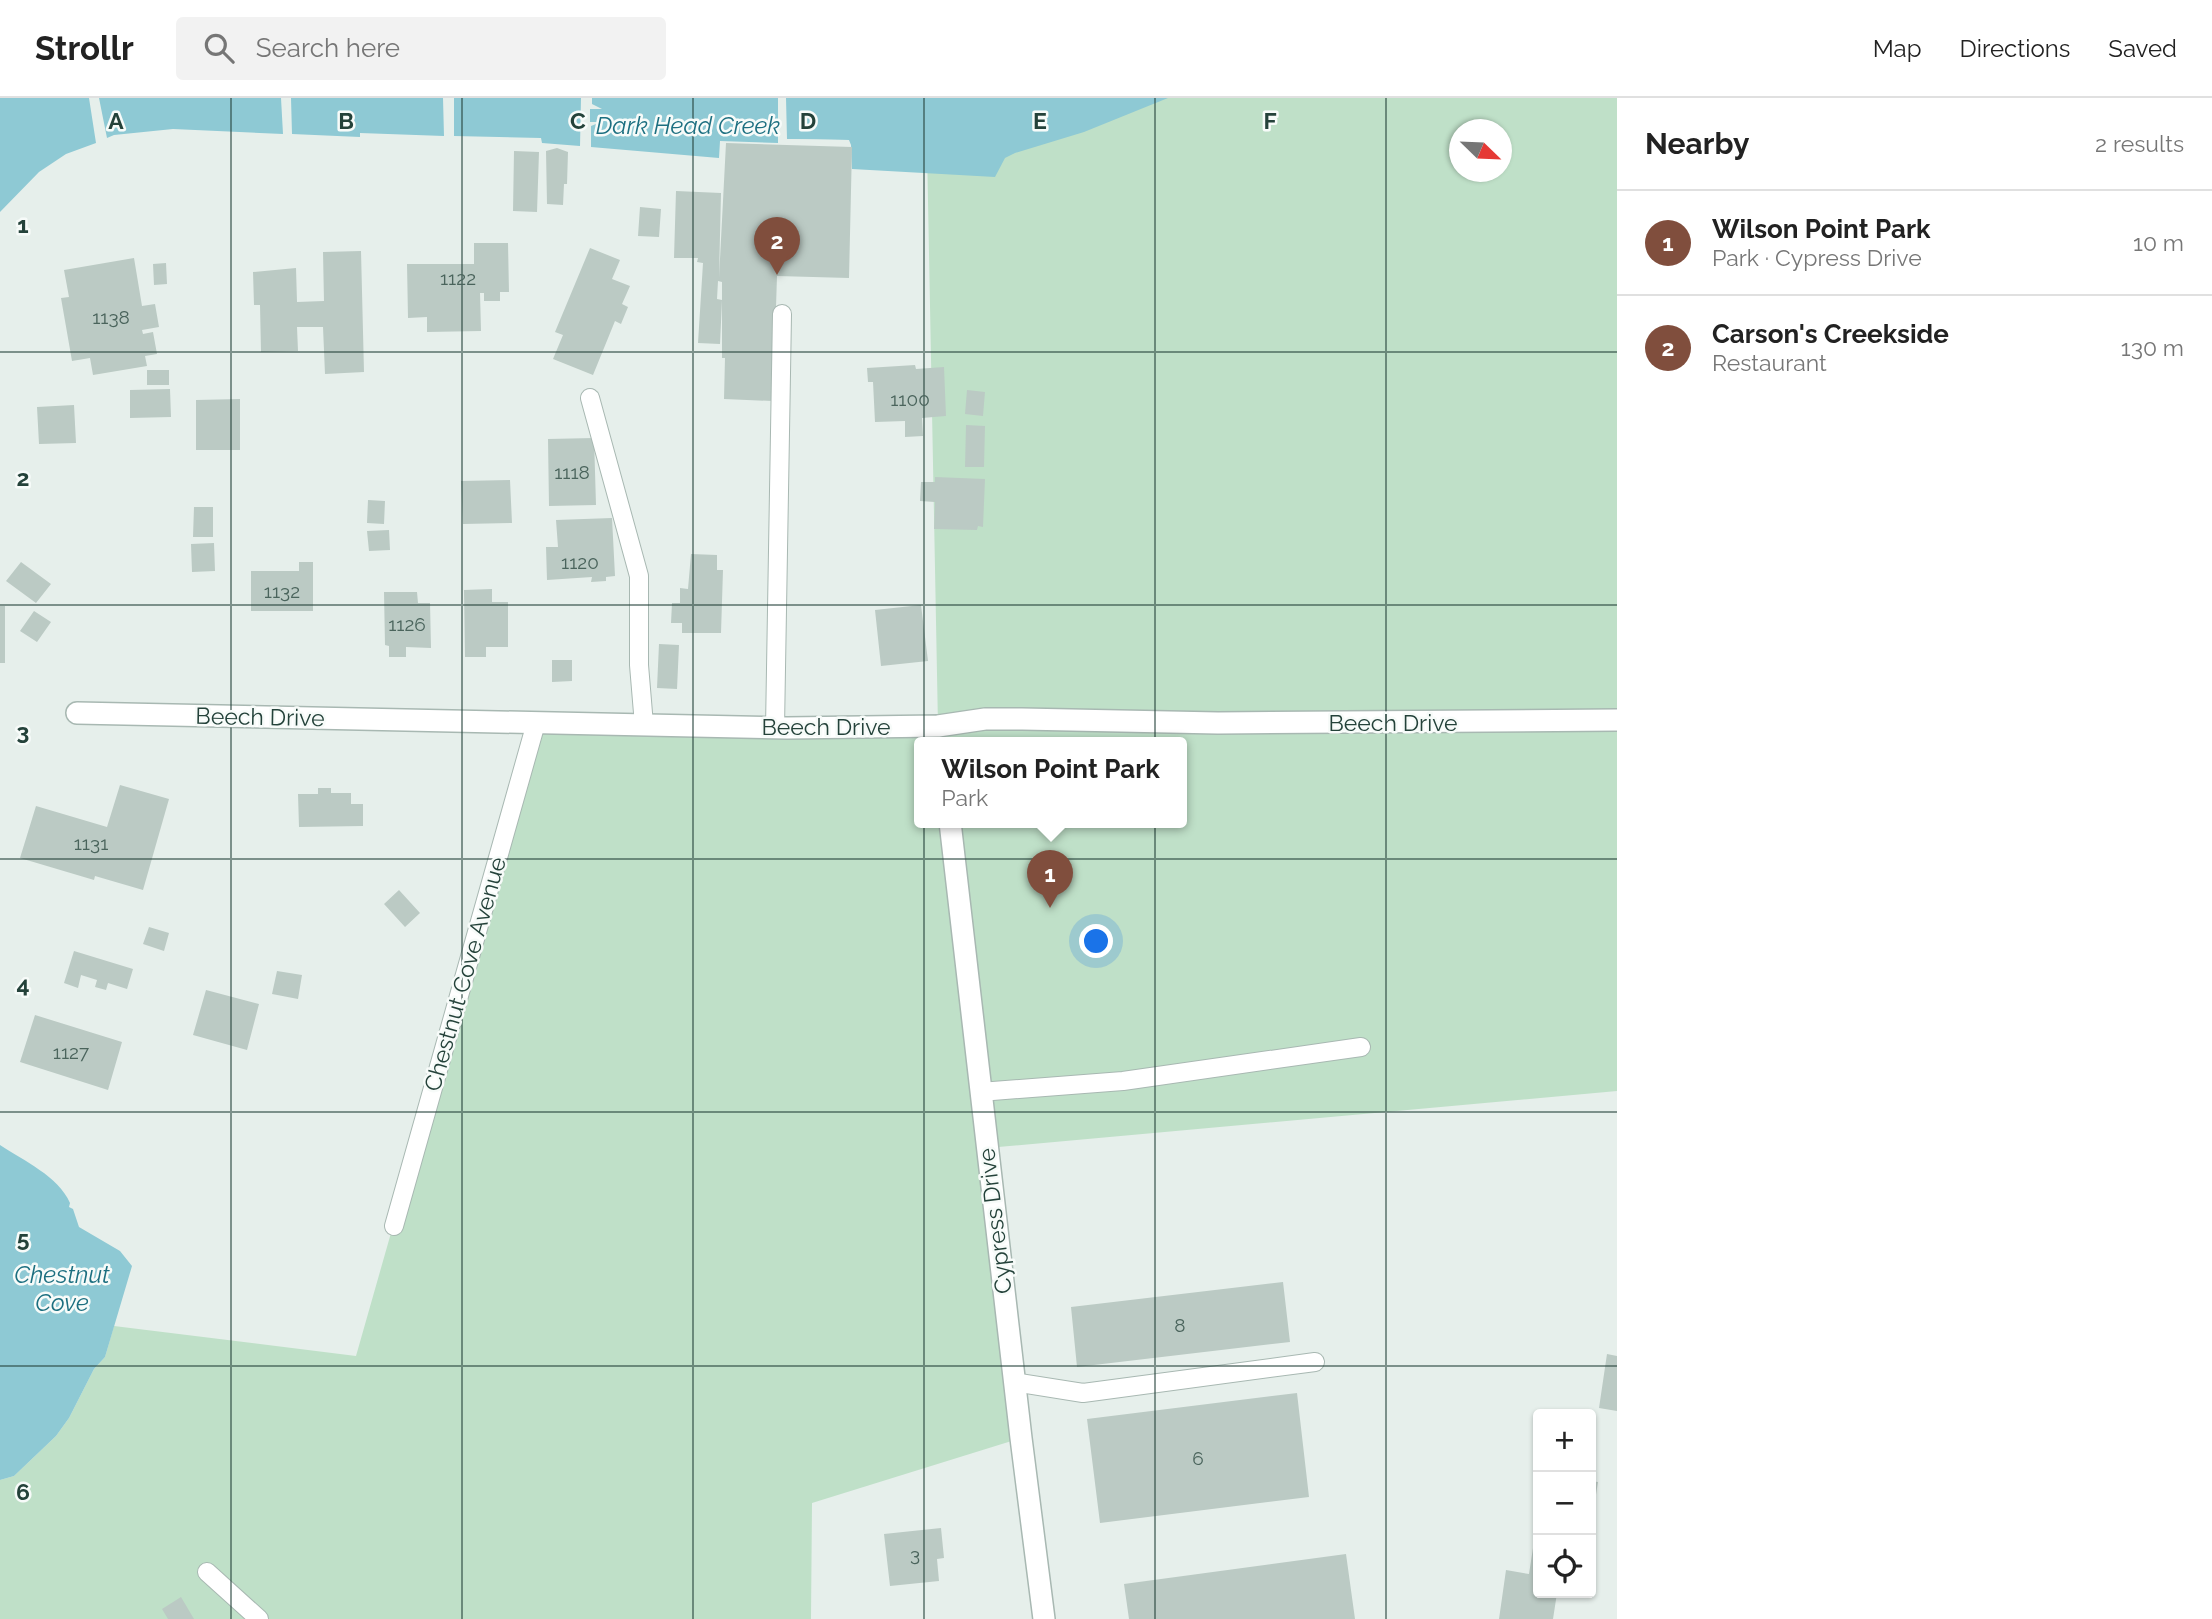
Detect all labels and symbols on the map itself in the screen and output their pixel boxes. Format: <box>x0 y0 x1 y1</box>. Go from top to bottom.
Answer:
text: A <box>108 107 124 134</box>
text: B <box>338 107 354 134</box>
text: C <box>570 107 586 134</box>
text: D <box>800 107 816 134</box>
text: E <box>1033 107 1047 134</box>
text: F <box>1263 107 1277 134</box>
water label: Dark Head Creek <box>596 111 780 140</box>
north arrow <box>1449 119 1512 182</box>
text: 1 <box>17 211 29 238</box>
pin: 2 <box>754 217 800 275</box>
house number: 1122 <box>440 267 476 289</box>
house number: 1138 <box>92 306 130 328</box>
house number: 1100 <box>890 388 930 410</box>
house number: 1118 <box>554 461 590 483</box>
text: 2 <box>17 464 29 491</box>
house number: 1120 <box>561 551 599 573</box>
house number: 1132 <box>264 580 300 602</box>
house number: 1126 <box>388 613 426 635</box>
street label: Beech Drive <box>195 702 325 731</box>
street label: Beech Drive <box>1328 709 1458 736</box>
street label: Beech Drive <box>761 713 891 740</box>
text: 3 <box>17 718 29 745</box>
house number: 1131 <box>74 832 108 854</box>
pin: 1 <box>1027 850 1073 908</box>
street label: Chestnut Cove Avenue <box>418 854 511 1094</box>
your location <box>1079 924 1113 958</box>
text: 4 <box>16 971 30 998</box>
house number: 1127 <box>53 1041 89 1063</box>
street label: Cypress Drive <box>972 1147 1017 1295</box>
text: 5 <box>17 1225 30 1252</box>
water label: Chestnut Cove <box>14 1260 110 1317</box>
house number: 8 <box>1174 1314 1186 1336</box>
house number: 6 <box>1192 1447 1204 1469</box>
text: 6 <box>16 1478 30 1505</box>
house number: 3 <box>910 1543 920 1565</box>

